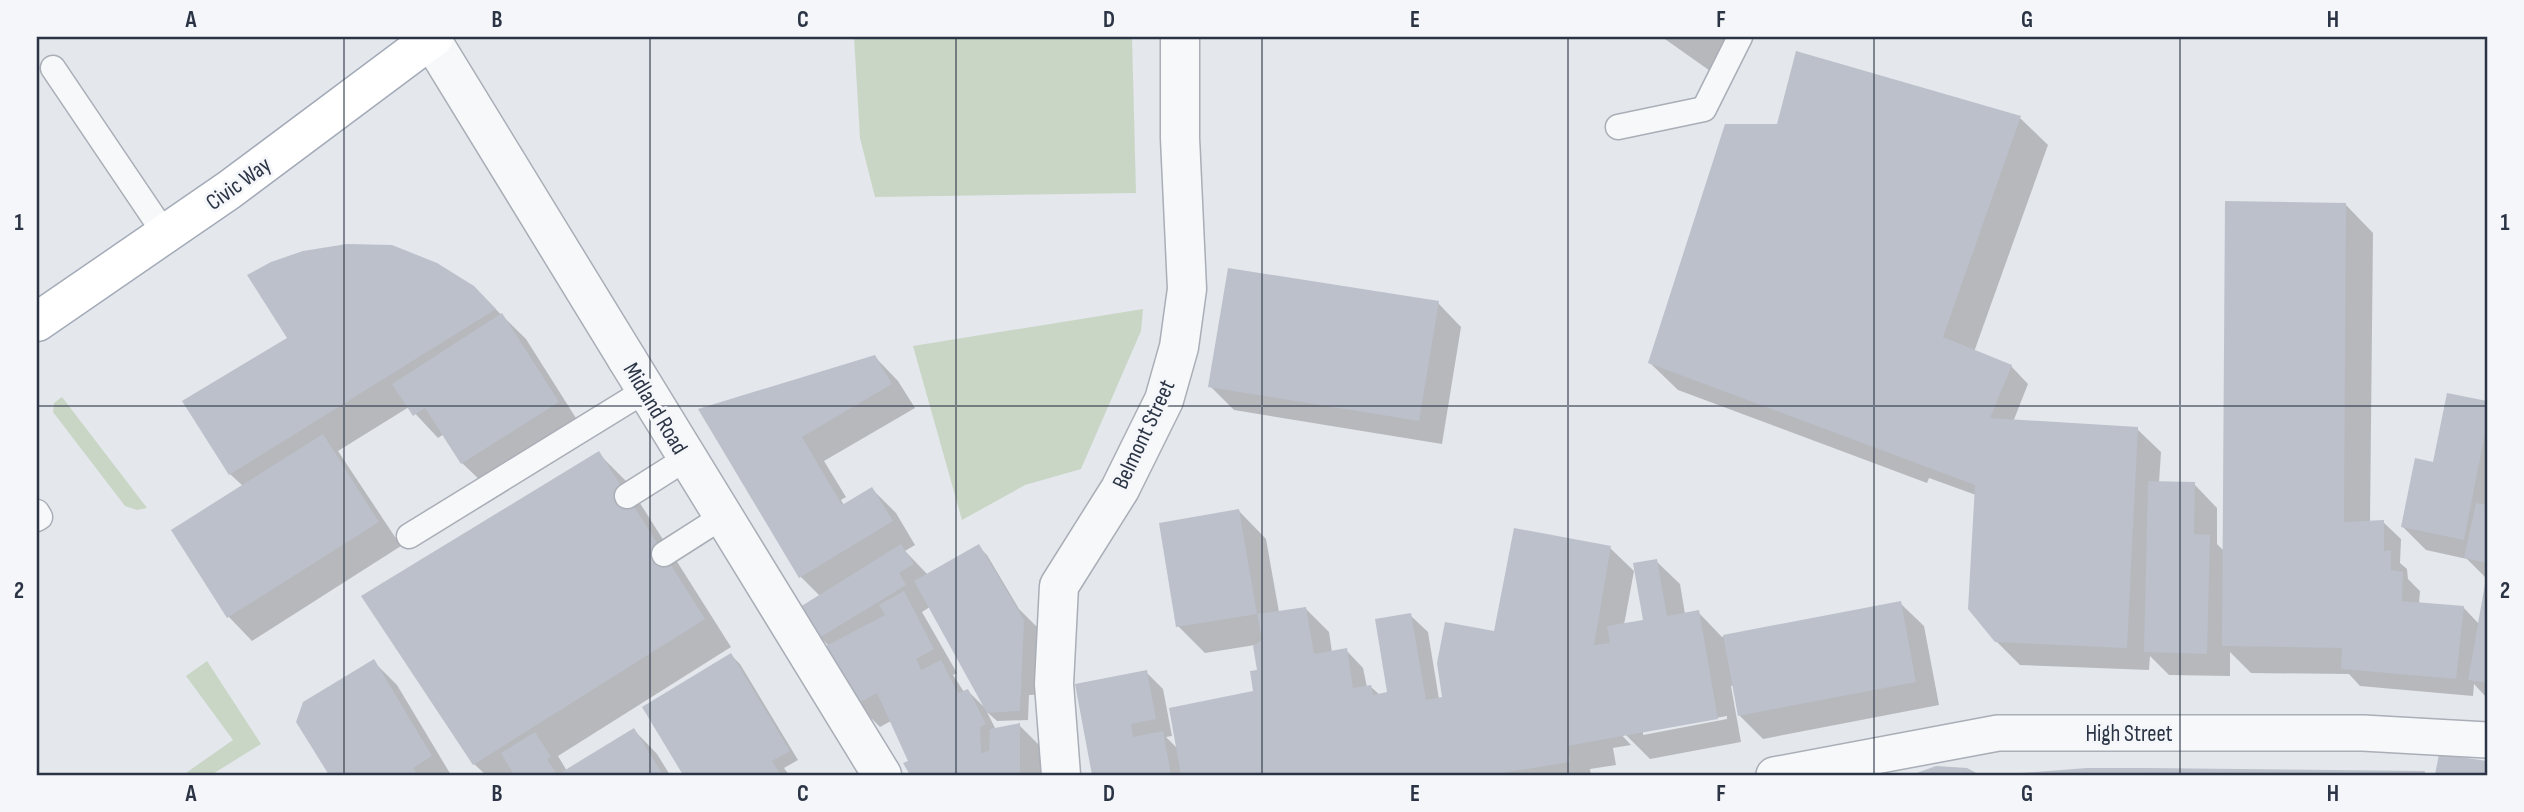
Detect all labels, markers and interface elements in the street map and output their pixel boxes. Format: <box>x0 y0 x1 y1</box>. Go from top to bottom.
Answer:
text: A <box>185 6 198 34</box>
text: B <box>492 6 503 34</box>
text: C <box>797 6 809 34</box>
text: D <box>1103 6 1115 34</box>
text: E <box>1410 6 1420 34</box>
text: F <box>1716 6 1726 34</box>
text: G <box>2021 6 2033 34</box>
text: H <box>2327 6 2339 34</box>
street label: Civic Way <box>201 151 277 217</box>
text: 1 <box>14 209 24 237</box>
text: 1 <box>2500 209 2510 237</box>
street label: Midland Road <box>617 358 693 459</box>
street label: Belmont Street <box>1106 375 1181 493</box>
text: 2 <box>14 577 24 605</box>
text: 2 <box>2500 577 2510 605</box>
street label: High Street <box>2085 720 2173 748</box>
text: A <box>185 780 198 808</box>
text: B <box>492 780 503 808</box>
text: C <box>797 780 809 808</box>
text: D <box>1103 780 1115 808</box>
text: E <box>1410 780 1420 808</box>
text: F <box>1716 780 1726 808</box>
text: G <box>2021 780 2033 808</box>
text: H <box>2327 780 2339 808</box>

